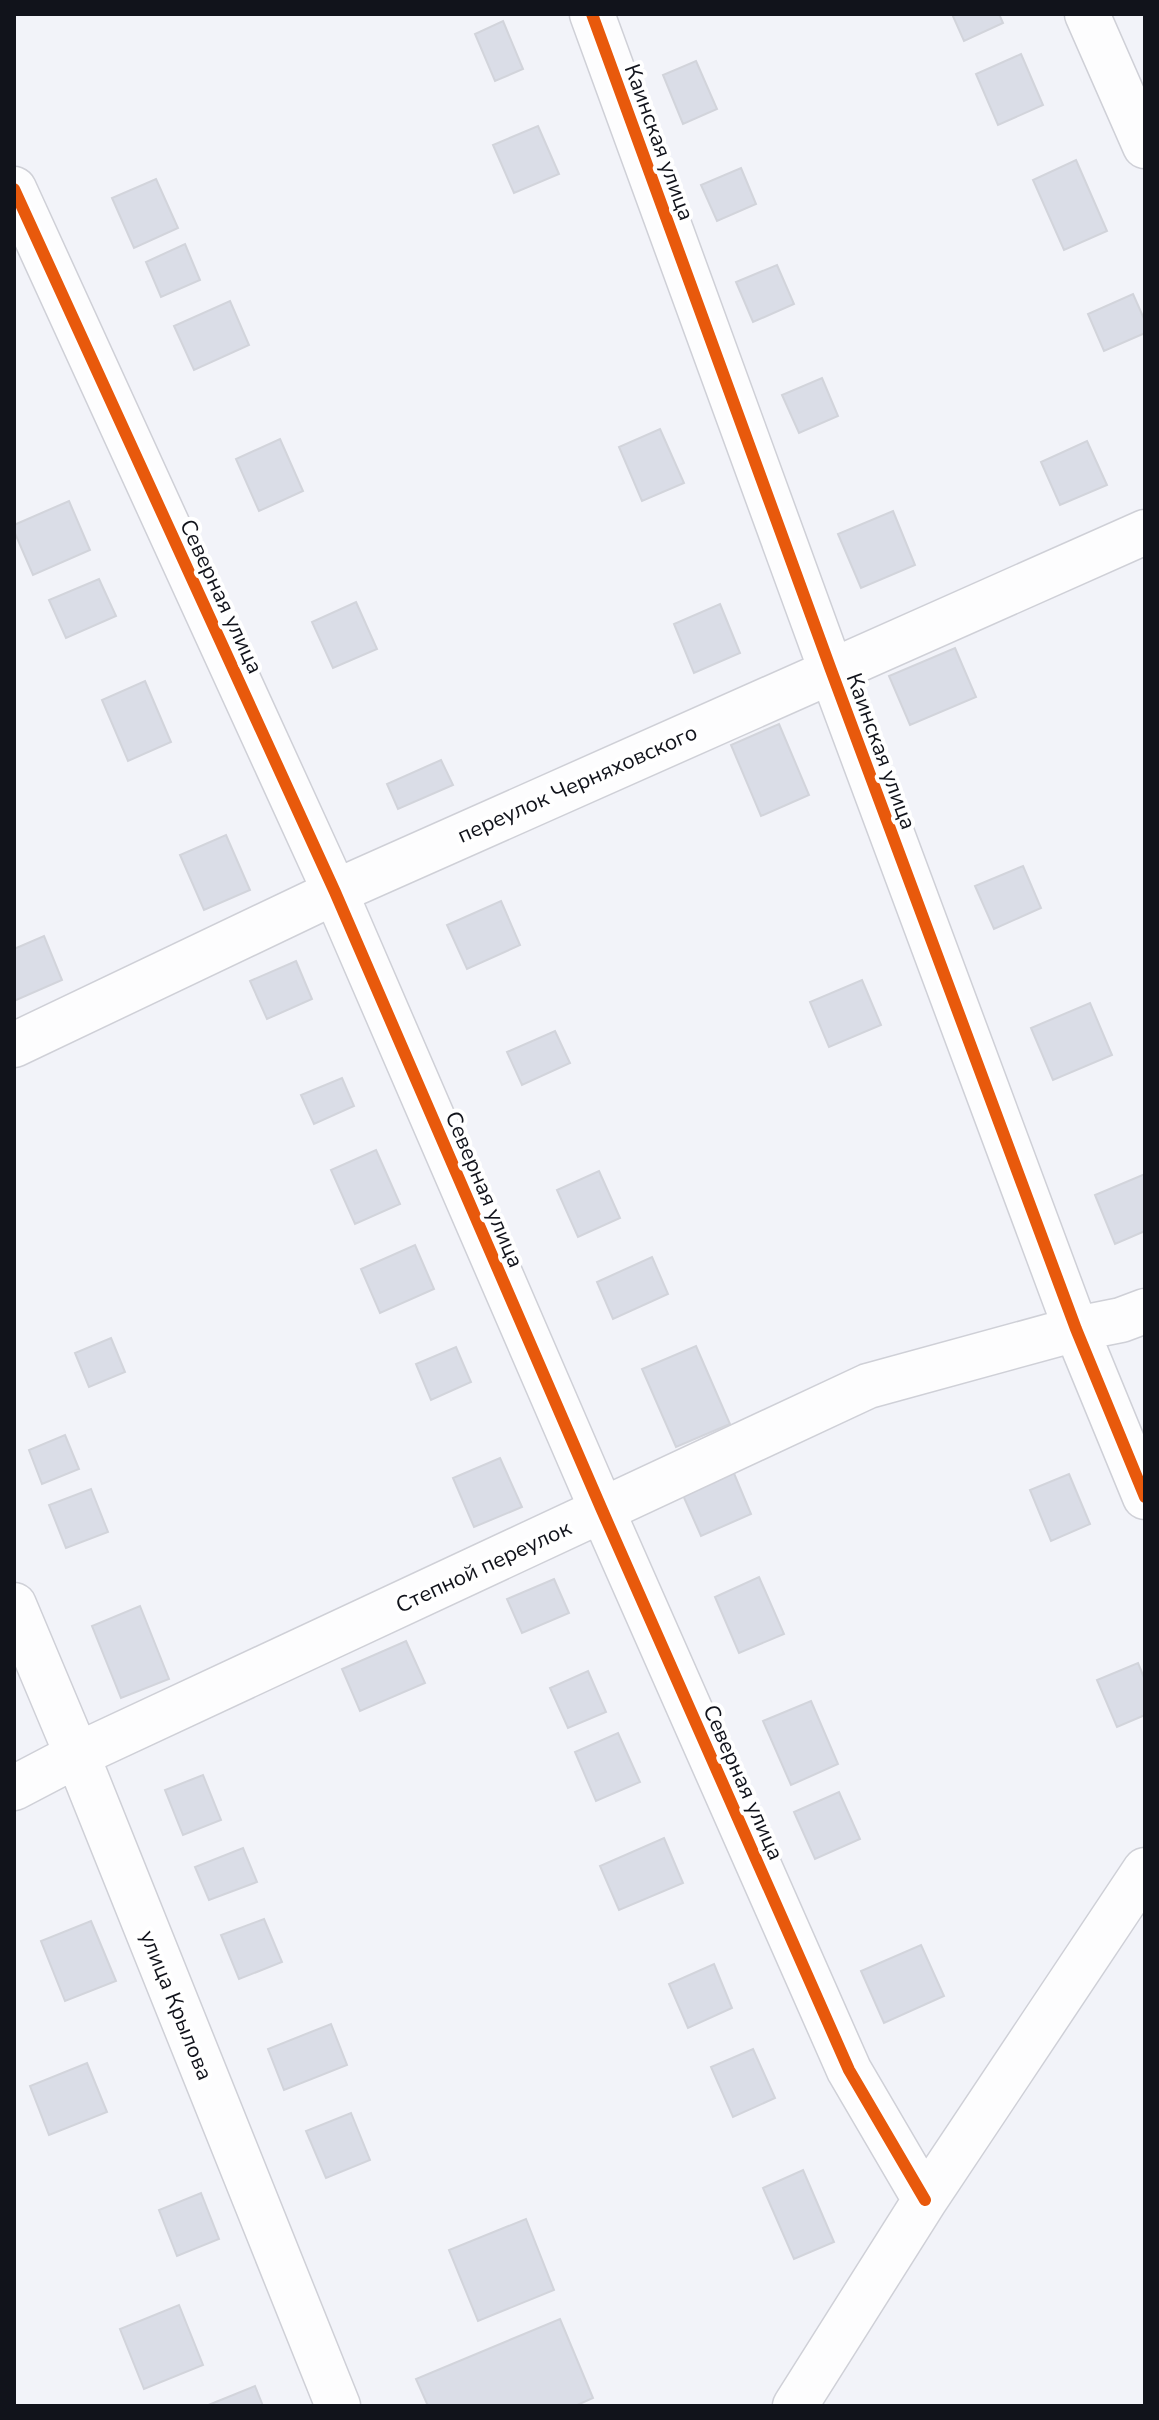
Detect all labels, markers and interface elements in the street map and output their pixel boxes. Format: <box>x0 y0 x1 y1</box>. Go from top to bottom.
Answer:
street label: Каинская улица <box>617 60 701 225</box>
street label: Северная улица <box>172 514 270 679</box>
street label: Каинская улица <box>839 669 923 834</box>
street label: переулок Черняховского <box>453 717 702 850</box>
street label: Северная улица <box>438 1107 531 1272</box>
street label: Степной переулок <box>391 1513 576 1621</box>
street label: Северная улица <box>695 1700 791 1865</box>
street label: улица Крылова <box>132 1926 220 2085</box>

